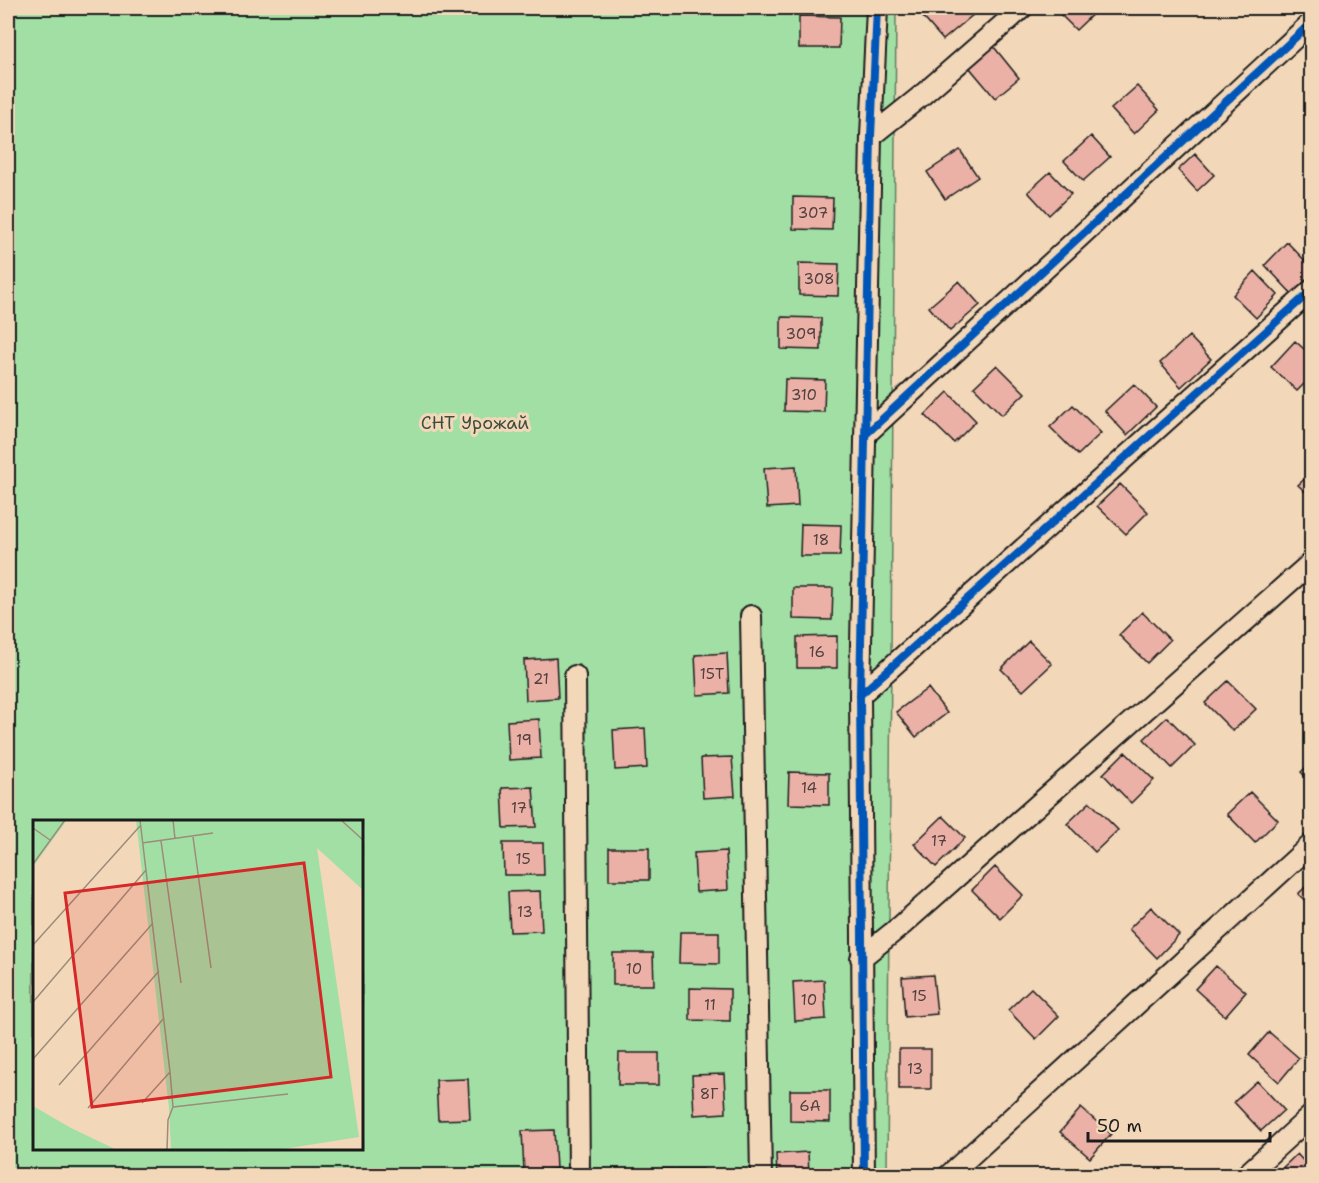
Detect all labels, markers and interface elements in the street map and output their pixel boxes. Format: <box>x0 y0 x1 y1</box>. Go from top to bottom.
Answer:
house number: 307 <box>798 203 828 223</box>
house number: 308 <box>803 269 835 289</box>
house number: 309 <box>786 324 816 344</box>
house number: 310 <box>791 385 817 405</box>
park label: СНТ Урожай <box>421 411 529 435</box>
house number: 18 <box>813 530 829 550</box>
house number: 16 <box>809 642 825 662</box>
house number: 15Т <box>700 664 724 684</box>
house number: 21 <box>533 669 549 689</box>
house number: 19 <box>516 730 532 750</box>
house number: 14 <box>801 778 817 798</box>
house number: 17 <box>511 798 527 818</box>
inset map <box>33 820 363 1150</box>
house number: 17 <box>931 831 947 851</box>
house number: 15 <box>515 849 531 869</box>
house number: 13 <box>517 902 533 922</box>
house number: 10 <box>626 959 642 979</box>
house number: 15 <box>911 986 927 1006</box>
house number: 10 <box>801 990 817 1010</box>
house number: 11 <box>704 995 716 1015</box>
house number: 13 <box>907 1059 923 1079</box>
house number: 8Г <box>700 1084 718 1104</box>
house number: 6А <box>799 1096 821 1116</box>
scale bar <box>1088 1105 1270 1143</box>
text: 50 m <box>1097 1114 1142 1138</box>

